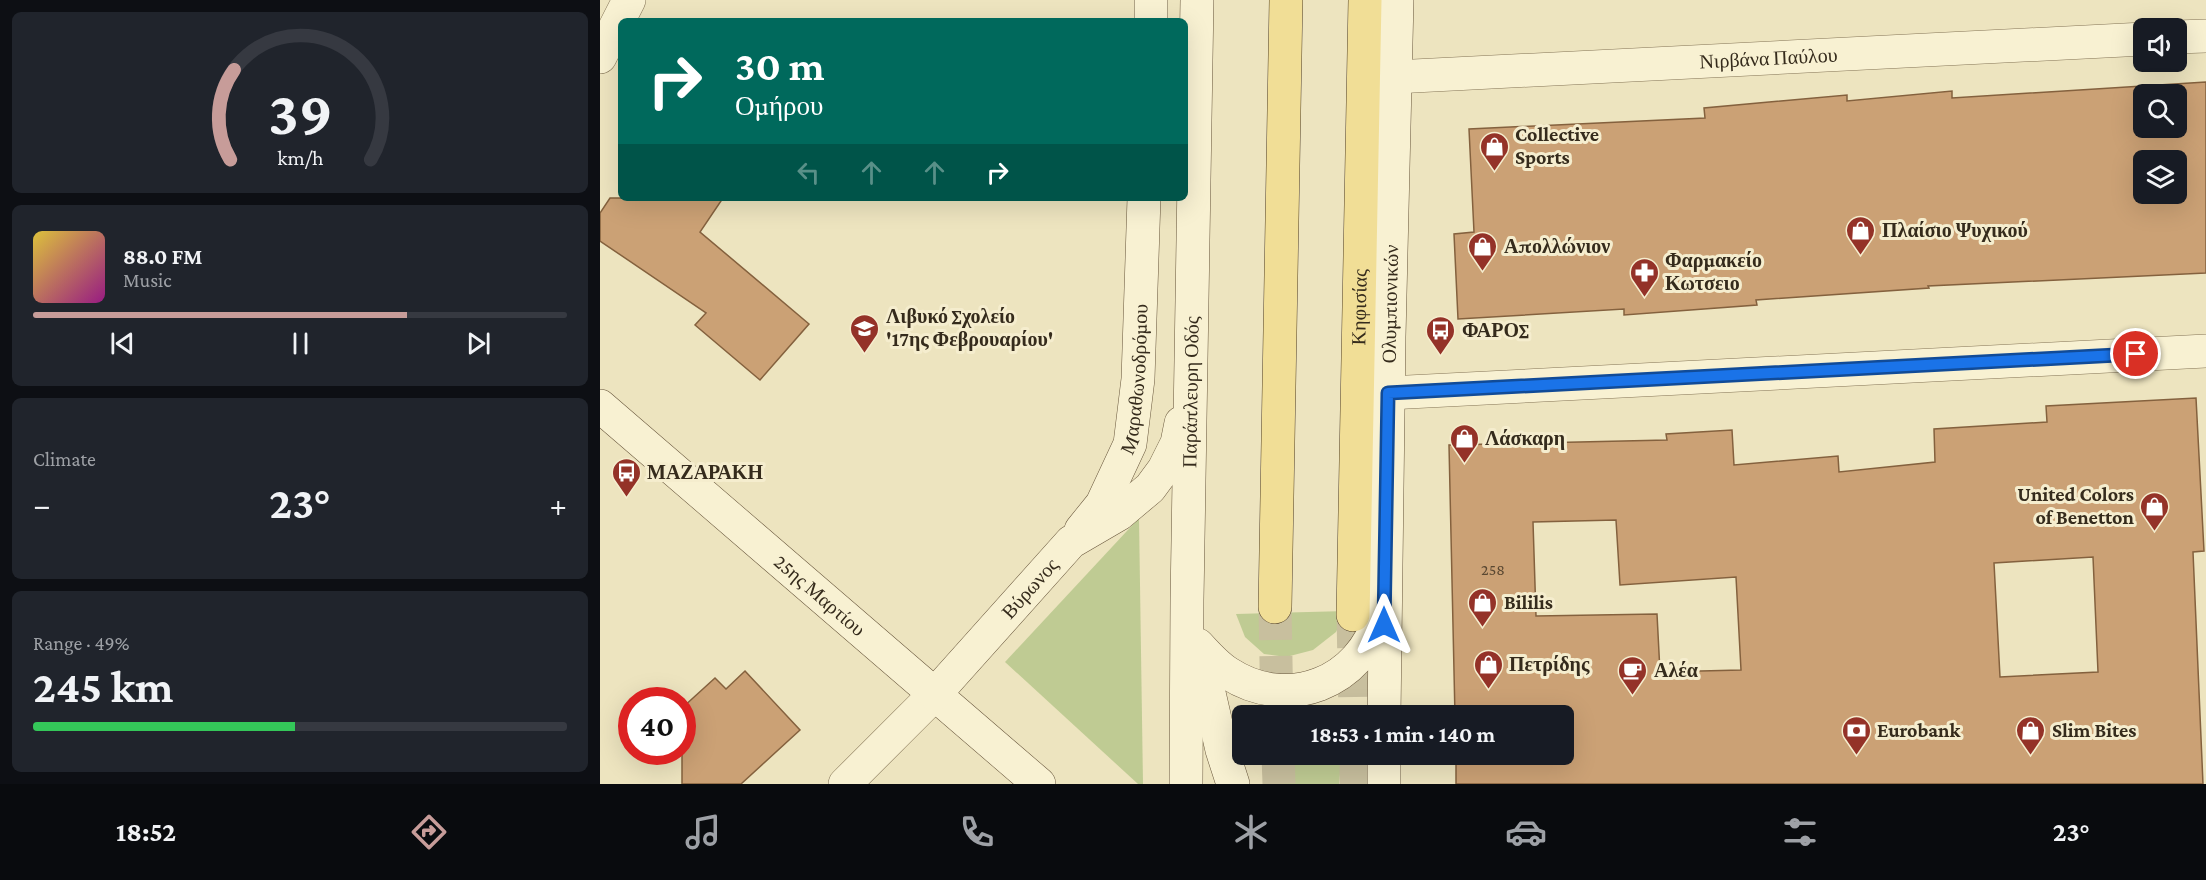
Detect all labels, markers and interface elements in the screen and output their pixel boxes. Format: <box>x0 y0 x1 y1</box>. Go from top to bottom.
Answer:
map controls <box>2133 18 2187 204</box>
button: sound <box>2133 18 2187 72</box>
icon: right <box>636 42 714 120</box>
text: 30 m <box>735 42 825 89</box>
street label: Νιρβάνα Παύλου <box>1699 44 1838 73</box>
text: 39 <box>268 78 332 147</box>
button: search <box>2133 84 2187 138</box>
text: Ομήρου <box>735 91 823 121</box>
place label: Collective Sports <box>1515 123 1599 168</box>
shop icon: Collective Sports <box>1478 130 1510 172</box>
text: km/h <box>277 146 324 170</box>
button: layers <box>2133 150 2187 204</box>
icon: left <box>792 156 825 189</box>
icon: ahead <box>855 156 888 189</box>
icon: ahead <box>918 156 951 189</box>
icon: right <box>981 156 1014 189</box>
shop icon: Πλαίσιο Ψυχικού <box>1845 214 1877 256</box>
place label: Πλαίσιο Ψυχικού <box>1882 219 2028 242</box>
shop icon: Απολλώνιον <box>1467 230 1499 272</box>
place label: Απολλώνιον <box>1504 235 1610 257</box>
text: 88.0 FM <box>123 244 202 269</box>
street label: Ολυμπιονικών <box>1378 244 1402 364</box>
place label: Φαρμακείο Κωτσειο <box>1665 249 1762 294</box>
pharmacy icon: Φαρμακείο Κωτσειο <box>1628 256 1660 298</box>
text: Music <box>123 269 172 291</box>
street label: Κηφισίας <box>1347 269 1371 345</box>
street label: Μαραθωνοδρόμου <box>1116 303 1152 458</box>
place label: Λιβυκό Σχολείο '17ης Φεβρουαρίου' <box>886 305 1053 351</box>
school or university icon: Λιβυκό Σχολείο '17ης Φεβρουαρίου' <box>849 312 881 354</box>
bus stop icon: ΦΑΡΟΣ <box>1425 314 1457 356</box>
street label: Παράπλευρη Οδός <box>1178 316 1203 468</box>
place label: ΦΑΡΟΣ <box>1462 319 1529 341</box>
icon: previous <box>106 327 139 360</box>
icon: pause <box>284 327 317 360</box>
icon: next <box>462 327 495 360</box>
pin <box>2110 328 2161 379</box>
icon: arrive <box>2119 337 2152 370</box>
shop icon: Λάσκαρη <box>1448 422 1480 464</box>
place label: Λάσκαρη <box>1485 427 1565 450</box>
text: Climate <box>33 448 96 470</box>
bus stop icon: ΜΑΖΑΡΑΚΗ <box>610 456 642 498</box>
place label: ΜΑΖΑΡΑΚΗ <box>647 461 763 483</box>
text: 23° <box>269 478 331 528</box>
place label: United Colors of Benetton <box>2017 483 2135 528</box>
text: − <box>33 486 50 523</box>
text: + <box>550 486 567 523</box>
shop icon: United Colors of Benetton <box>2139 490 2171 532</box>
street label: 25ης Μαρτίου <box>770 550 870 640</box>
street label: Βύρωνος <box>997 553 1062 623</box>
house number: 258 <box>1481 561 1505 578</box>
shop icon: Bililis <box>1467 586 1499 628</box>
place label: Bililis <box>1504 591 1553 613</box>
position arrow <box>1352 593 1416 657</box>
text: Range · 49% <box>33 632 130 654</box>
shop icon: Πετρίδης <box>1472 648 1504 690</box>
place label: Πετρίδης <box>1509 653 1590 676</box>
cafe icon: Αλέα <box>1617 654 1649 696</box>
place label: Αλέα <box>1654 659 1698 681</box>
text: 245 km <box>33 662 173 712</box>
speed limit sign: 40 <box>618 687 696 765</box>
bank icon: Eurobank <box>1840 714 1872 756</box>
shop icon: Slim Bites <box>2015 714 2047 756</box>
place label: Eurobank <box>1877 719 1961 741</box>
place label: Slim Bites <box>2052 719 2136 741</box>
text: 18:53 · 1 min · 140 m <box>1311 722 1495 747</box>
icon: directions <box>408 811 450 853</box>
icon: music <box>682 811 724 853</box>
icon: phone <box>956 811 998 853</box>
icon: climate <box>1230 811 1272 853</box>
icon: car <box>1505 811 1547 853</box>
icon: filters <box>1779 811 1821 853</box>
text: 18:52 <box>116 817 176 847</box>
text: 23° <box>2053 817 2090 847</box>

